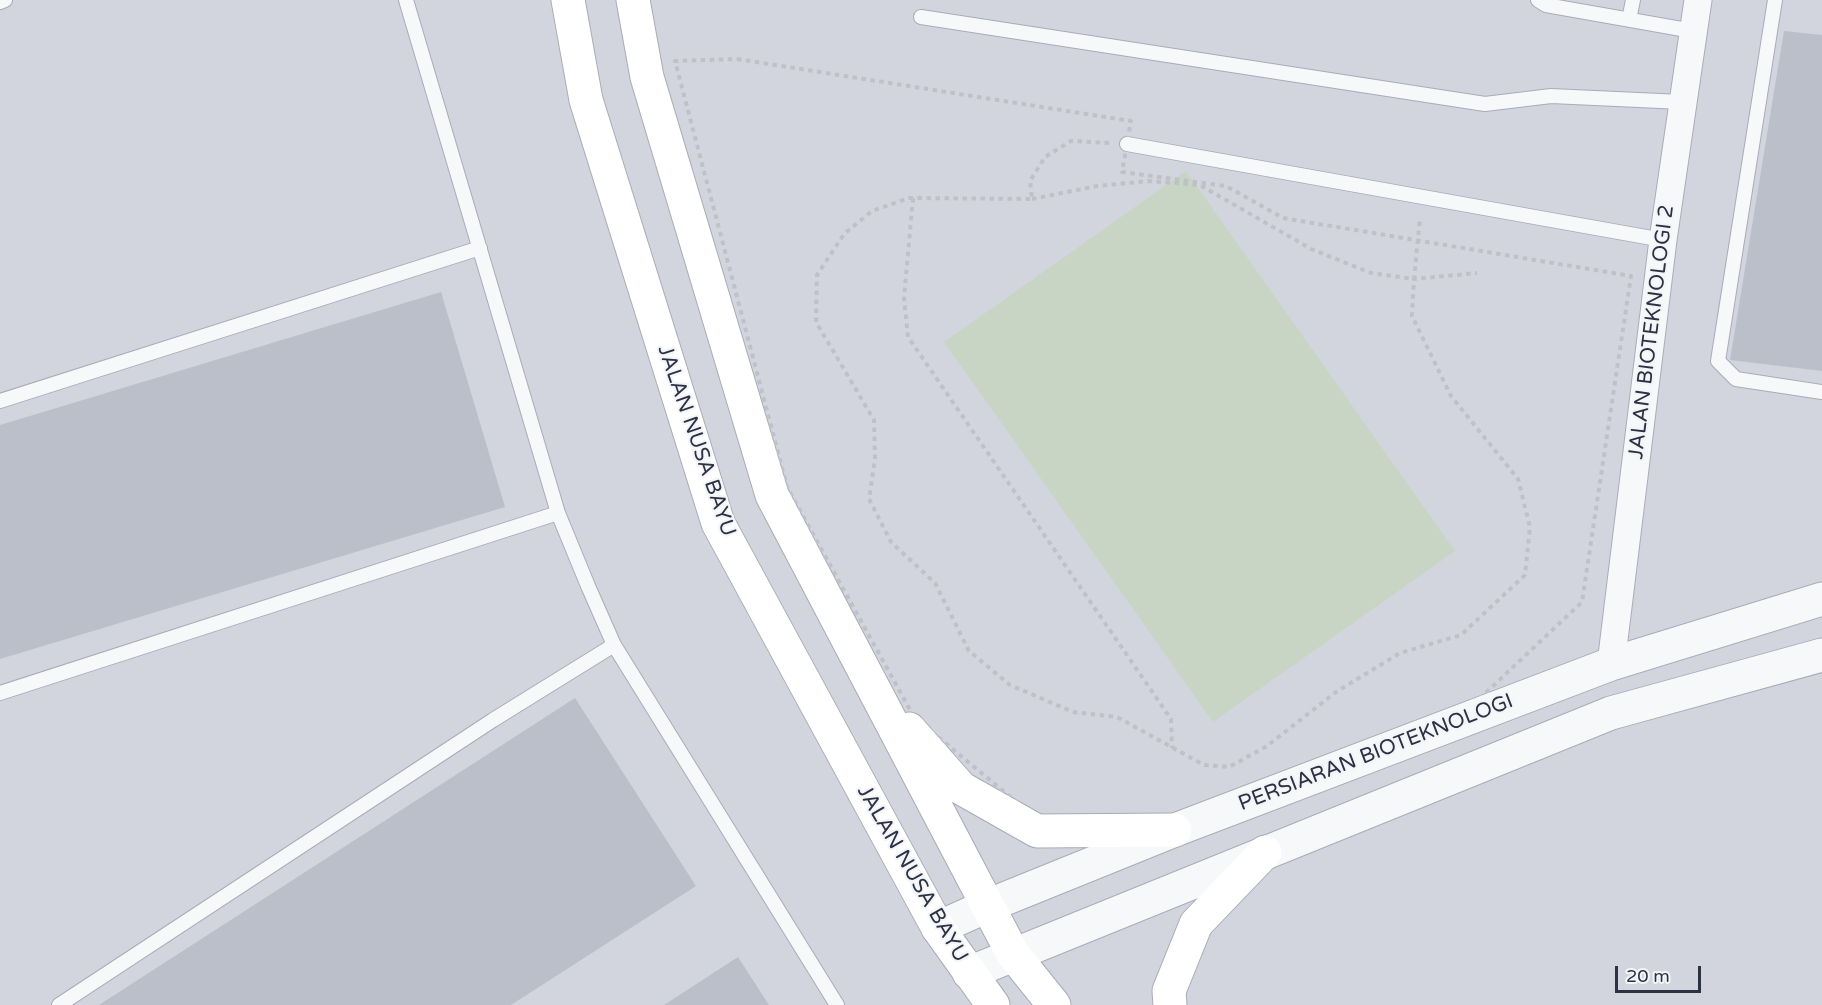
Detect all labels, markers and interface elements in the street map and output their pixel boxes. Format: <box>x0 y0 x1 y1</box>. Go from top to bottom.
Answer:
street label: JALAN BIOTEKNOLOGI 2 <box>1624 203 1680 461</box>
street label: JALAN NUSA BAYU <box>651 342 741 540</box>
street label: PERSIARAN BIOTEKNOLOGI <box>1235 689 1517 817</box>
street label: JALAN NUSA BAYU <box>851 781 973 967</box>
scale bar <box>1618 954 1704 992</box>
text: 20 m <box>1626 965 1670 987</box>

